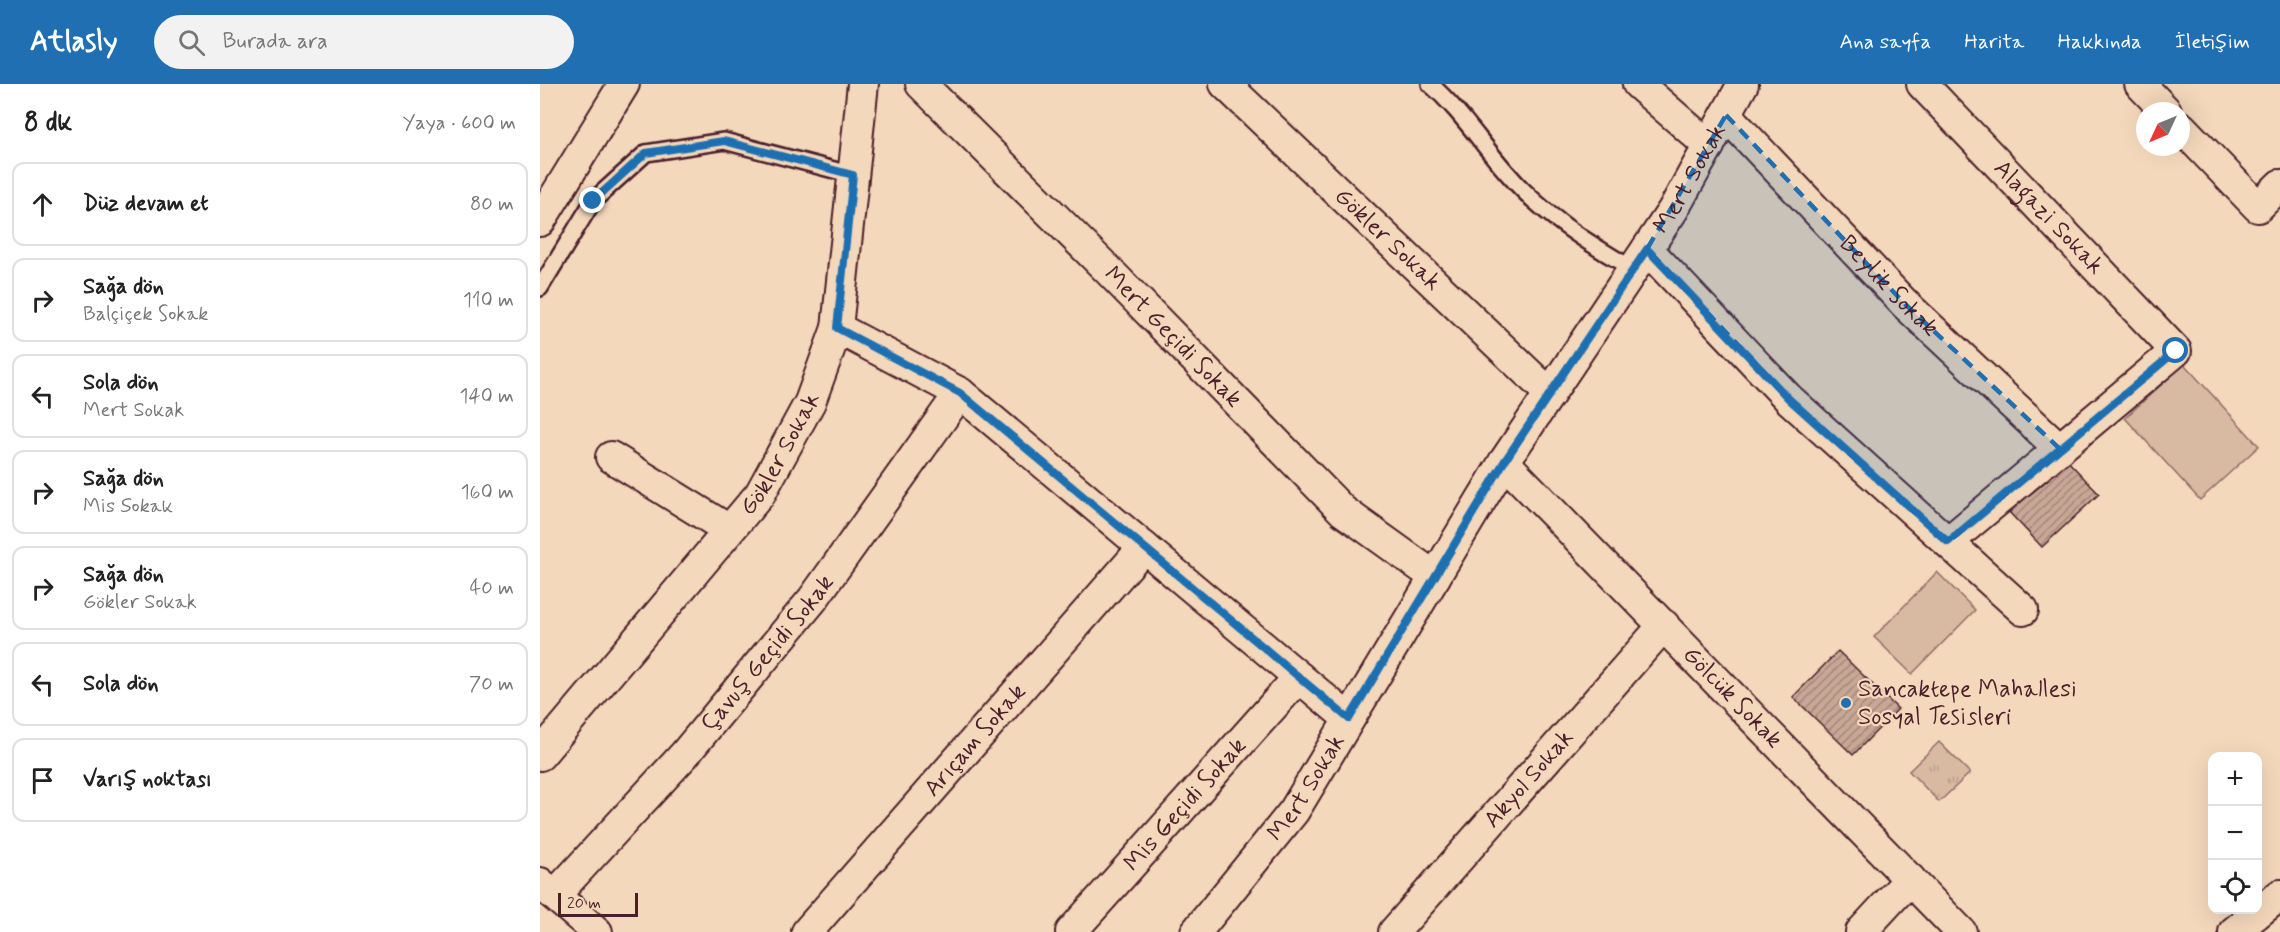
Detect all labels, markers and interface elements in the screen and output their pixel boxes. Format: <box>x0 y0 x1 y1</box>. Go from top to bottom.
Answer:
search box <box>154 15 574 69</box>
text: Atlasly <box>30 24 118 61</box>
icon: search <box>175 26 208 59</box>
text: Burada ara <box>223 28 328 56</box>
text: Ana sayfa <box>1839 28 1931 56</box>
text: Harita <box>1964 28 2024 56</box>
text: Hakkında <box>2057 28 2142 56</box>
text: İletişim <box>2175 28 2250 56</box>
north arrow <box>2136 102 2190 156</box>
text: 8 dk <box>24 106 72 140</box>
text: Yaya · 600 m <box>402 110 516 137</box>
street label: Mert Sokak <box>1646 118 1733 240</box>
street label: Alagazi Sokak <box>1987 153 2111 281</box>
street label: Gökler Sokak <box>1328 181 1448 298</box>
route end <box>579 187 605 213</box>
icon: ahead <box>26 188 59 221</box>
text: Düz devam et <box>83 190 208 218</box>
text: 80 m <box>470 191 514 218</box>
street label: Beylik Sokak <box>1832 228 1945 343</box>
street label: Mert Geçidi Sokak <box>1097 259 1249 414</box>
text: Sağa dön <box>83 273 164 301</box>
icon: right <box>26 284 59 317</box>
text: 110 m <box>463 287 514 314</box>
text: Balçiçek Sokak <box>83 301 208 328</box>
route start <box>2162 337 2188 363</box>
text: Sola dön <box>83 369 159 397</box>
icon: left <box>26 380 59 413</box>
text: 140 m <box>460 383 514 410</box>
street label: Gökler Sokak <box>733 389 827 522</box>
text: Mert Sokak <box>83 397 184 424</box>
text: Sağa dön <box>83 465 164 493</box>
icon: right <box>26 476 59 509</box>
text: 160 m <box>461 479 514 506</box>
text: Mis Sokak <box>83 493 173 520</box>
text: Sağa dön <box>83 561 164 589</box>
street label: Çavuş Geçidi Sokak <box>694 569 841 738</box>
icon: right <box>26 572 59 605</box>
text: 40 m <box>470 575 514 602</box>
text: Gökler Sokak <box>83 589 197 616</box>
street label: Gölcük Sokak <box>1676 639 1789 755</box>
icon: left <box>26 668 59 701</box>
text: Sola dön <box>83 670 159 698</box>
text: 70 m <box>469 671 514 698</box>
place label: Sancaktepe Mahallesi Sosyal Tesisleri <box>1858 674 2077 733</box>
street label: Arıçam Sokak <box>917 677 1033 803</box>
marker: Sancaktepe Mahallesi Sosyal Tesisleri <box>1839 696 1853 710</box>
street label: Akyol Sokak <box>1477 723 1581 835</box>
street label: Mert Sokak <box>1260 728 1352 847</box>
street label: Mis Geçidi Sokak <box>1117 731 1253 878</box>
map controls <box>2208 752 2262 914</box>
button: + <box>2208 752 2262 806</box>
icon: arrive <box>26 764 59 797</box>
text: Varış noktası <box>83 766 212 794</box>
button: − <box>2208 806 2262 860</box>
button: locate <box>2208 860 2262 914</box>
scale bar <box>558 890 638 918</box>
text: 20 m <box>567 893 601 914</box>

